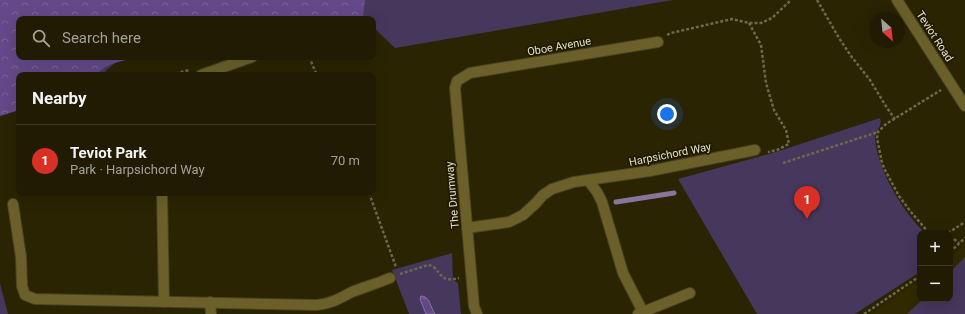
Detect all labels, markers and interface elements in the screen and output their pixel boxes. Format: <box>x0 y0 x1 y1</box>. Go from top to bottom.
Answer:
street label: Teviot Road <box>913 9 956 64</box>
north arrow <box>869 12 905 48</box>
search box <box>16 16 376 60</box>
icon: search <box>30 27 52 49</box>
text: Search here <box>62 29 141 47</box>
street label: Oboe Avenue <box>526 34 592 58</box>
text: Nearby <box>32 88 87 108</box>
your location <box>657 104 677 124</box>
street label: Harpsichord Way <box>628 140 713 169</box>
text: Teviot Park <box>70 144 147 162</box>
text: 1 <box>41 153 49 168</box>
text: 70 m <box>331 153 360 168</box>
street label: The Drumway <box>443 160 462 229</box>
text: Park · Harpsichord Way <box>70 162 205 177</box>
pin: 1 <box>794 186 820 219</box>
map controls <box>917 230 953 302</box>
button: + <box>917 230 953 266</box>
button: − <box>917 266 953 302</box>

